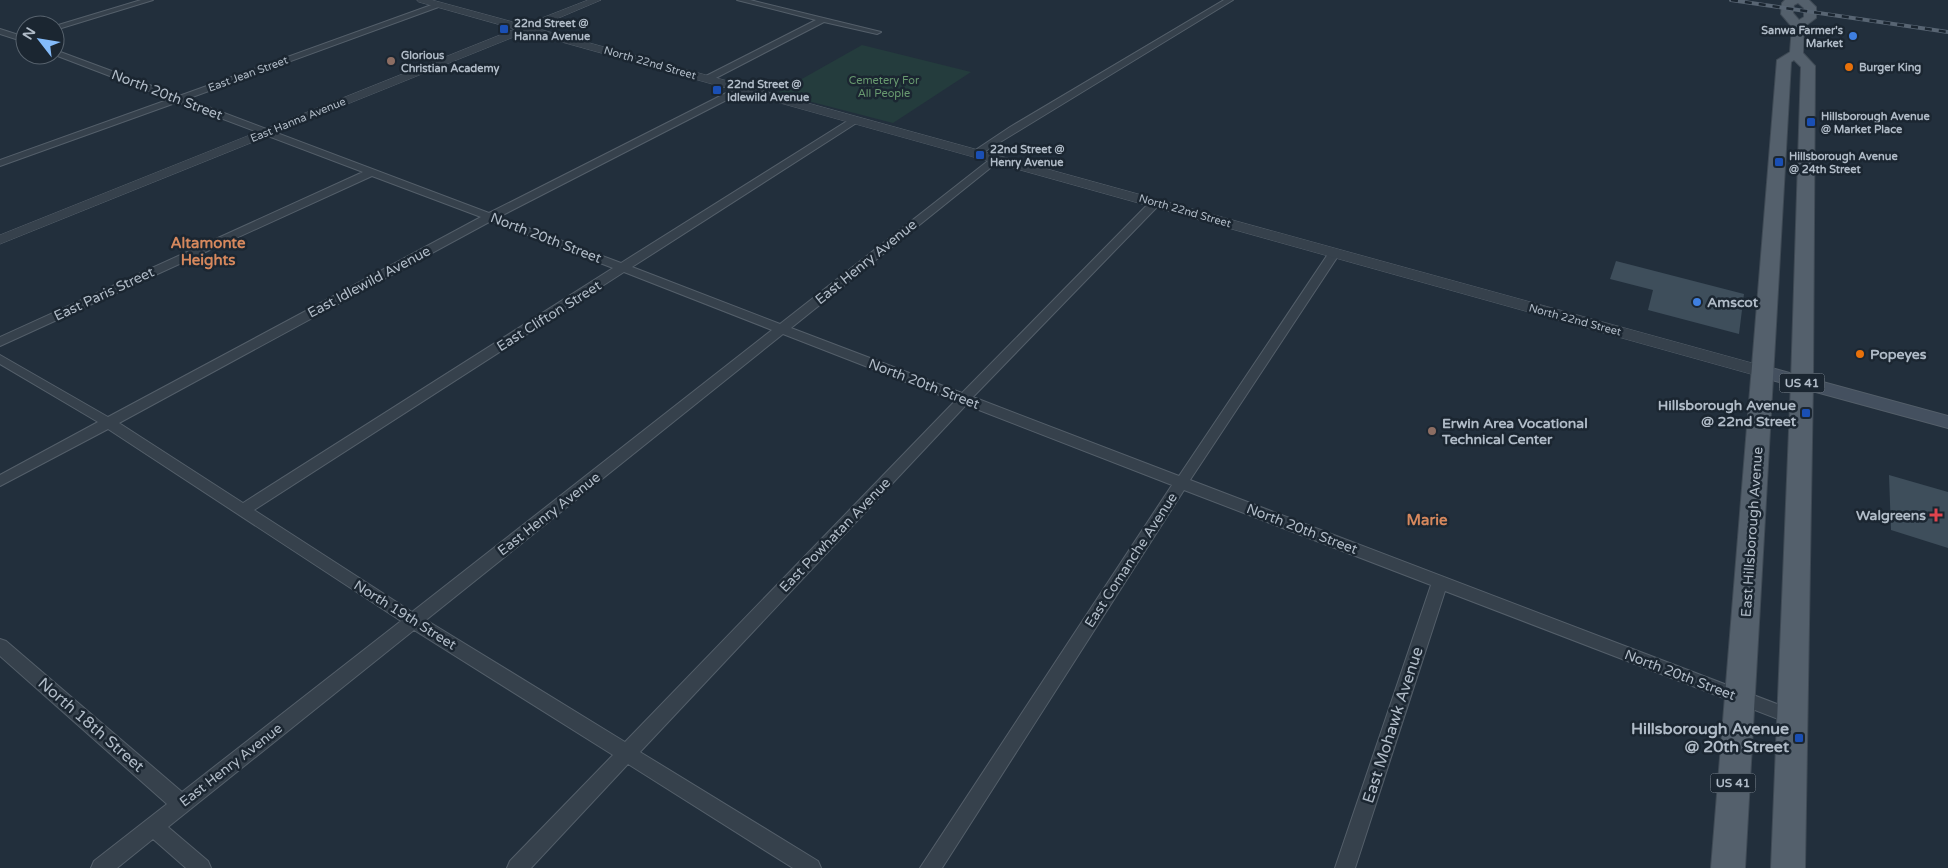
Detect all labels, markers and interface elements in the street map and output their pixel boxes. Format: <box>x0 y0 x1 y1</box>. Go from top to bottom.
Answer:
north arrow <box>15 15 65 65</box>
place label: 22nd Street @ Hanna Avenue <box>514 17 591 43</box>
marker: 22nd Street @ Hanna Avenue <box>498 23 510 35</box>
text: N <box>19 24 39 43</box>
place label: Sanwa Farmer's Market <box>1761 24 1844 50</box>
marker: Sanwa Farmer's Market <box>1847 30 1859 42</box>
street label: North 22nd Street <box>602 44 698 82</box>
place label: Glorious Christian Academy <box>401 49 499 76</box>
street label: East Jean Street <box>206 54 290 94</box>
marker: Glorious Christian Academy <box>385 55 397 67</box>
marker: Burger King <box>1843 61 1855 73</box>
place label: Burger King <box>1859 61 1921 75</box>
street label: North 20th Street <box>109 66 226 124</box>
park label: Cemetery For All People <box>849 74 920 100</box>
place label: 22nd Street @ Idlewild Avenue <box>727 78 810 104</box>
marker: 22nd Street @ Idlewild Avenue <box>711 84 723 96</box>
street label: East Hanna Avenue <box>248 95 348 145</box>
place label: Hillsborough Avenue @ Market Place <box>1821 110 1930 136</box>
marker: Hillsborough Avenue @ Market Place <box>1805 116 1817 128</box>
place label: 22nd Street @ Henry Avenue <box>990 143 1065 170</box>
marker: 22nd Street @ Henry Avenue <box>974 149 986 161</box>
place label: Hillsborough Avenue @ 24th Street <box>1789 150 1898 176</box>
marker: Hillsborough Avenue @ 24th Street <box>1773 156 1785 168</box>
street label: North 22nd Street <box>1137 192 1233 230</box>
street label: North 20th Street <box>488 209 605 267</box>
street label: East Henry Avenue <box>812 216 920 308</box>
district label: Altamonte Heights <box>171 234 246 270</box>
street label: East Idlewild Avenue <box>305 242 434 322</box>
street label: East Paris Street <box>51 263 157 325</box>
street label: East Clifton Street <box>494 277 605 355</box>
place label: Amscot <box>1707 294 1759 311</box>
marker: Amscot <box>1691 296 1703 308</box>
street label: North 22nd Street <box>1527 301 1623 339</box>
place label: Popeyes <box>1870 346 1927 363</box>
marker: Popeyes <box>1854 348 1866 360</box>
street label: North 20th Street <box>866 355 983 413</box>
road number: US 41 <box>1780 373 1824 392</box>
place label: Hillsborough Avenue @ 22nd Street <box>1658 397 1797 430</box>
marker: Hillsborough Avenue @ 22nd Street <box>1800 407 1812 419</box>
place label: Erwin Area Vocational Technical Center <box>1441 415 1588 448</box>
marker: Erwin Area Vocational Technical Center <box>1426 425 1438 437</box>
street label: East Hillsborough Avenue <box>1738 446 1766 618</box>
street label: East Henry Avenue <box>494 469 604 559</box>
street label: East Powhatan Avenue <box>776 474 894 596</box>
street label: East Comanche Avenue <box>1081 489 1181 631</box>
street label: North 20th Street <box>1244 500 1361 558</box>
place label: Walgreens <box>1856 507 1926 524</box>
marker: Walgreens <box>1930 509 1942 521</box>
district label: Marie <box>1407 511 1448 529</box>
street label: North 19th Street <box>351 577 460 654</box>
street label: East Mohawk Avenue <box>1358 644 1428 806</box>
street label: North 20th Street <box>1622 646 1739 704</box>
street label: North 18th Street <box>34 673 148 777</box>
place label: Hillsborough Avenue @ 20th Street <box>1631 719 1790 757</box>
street label: East Henry Avenue <box>176 720 286 810</box>
marker: Hillsborough Avenue @ 20th Street <box>1793 732 1805 744</box>
road number: US 41 <box>1710 774 1756 792</box>

